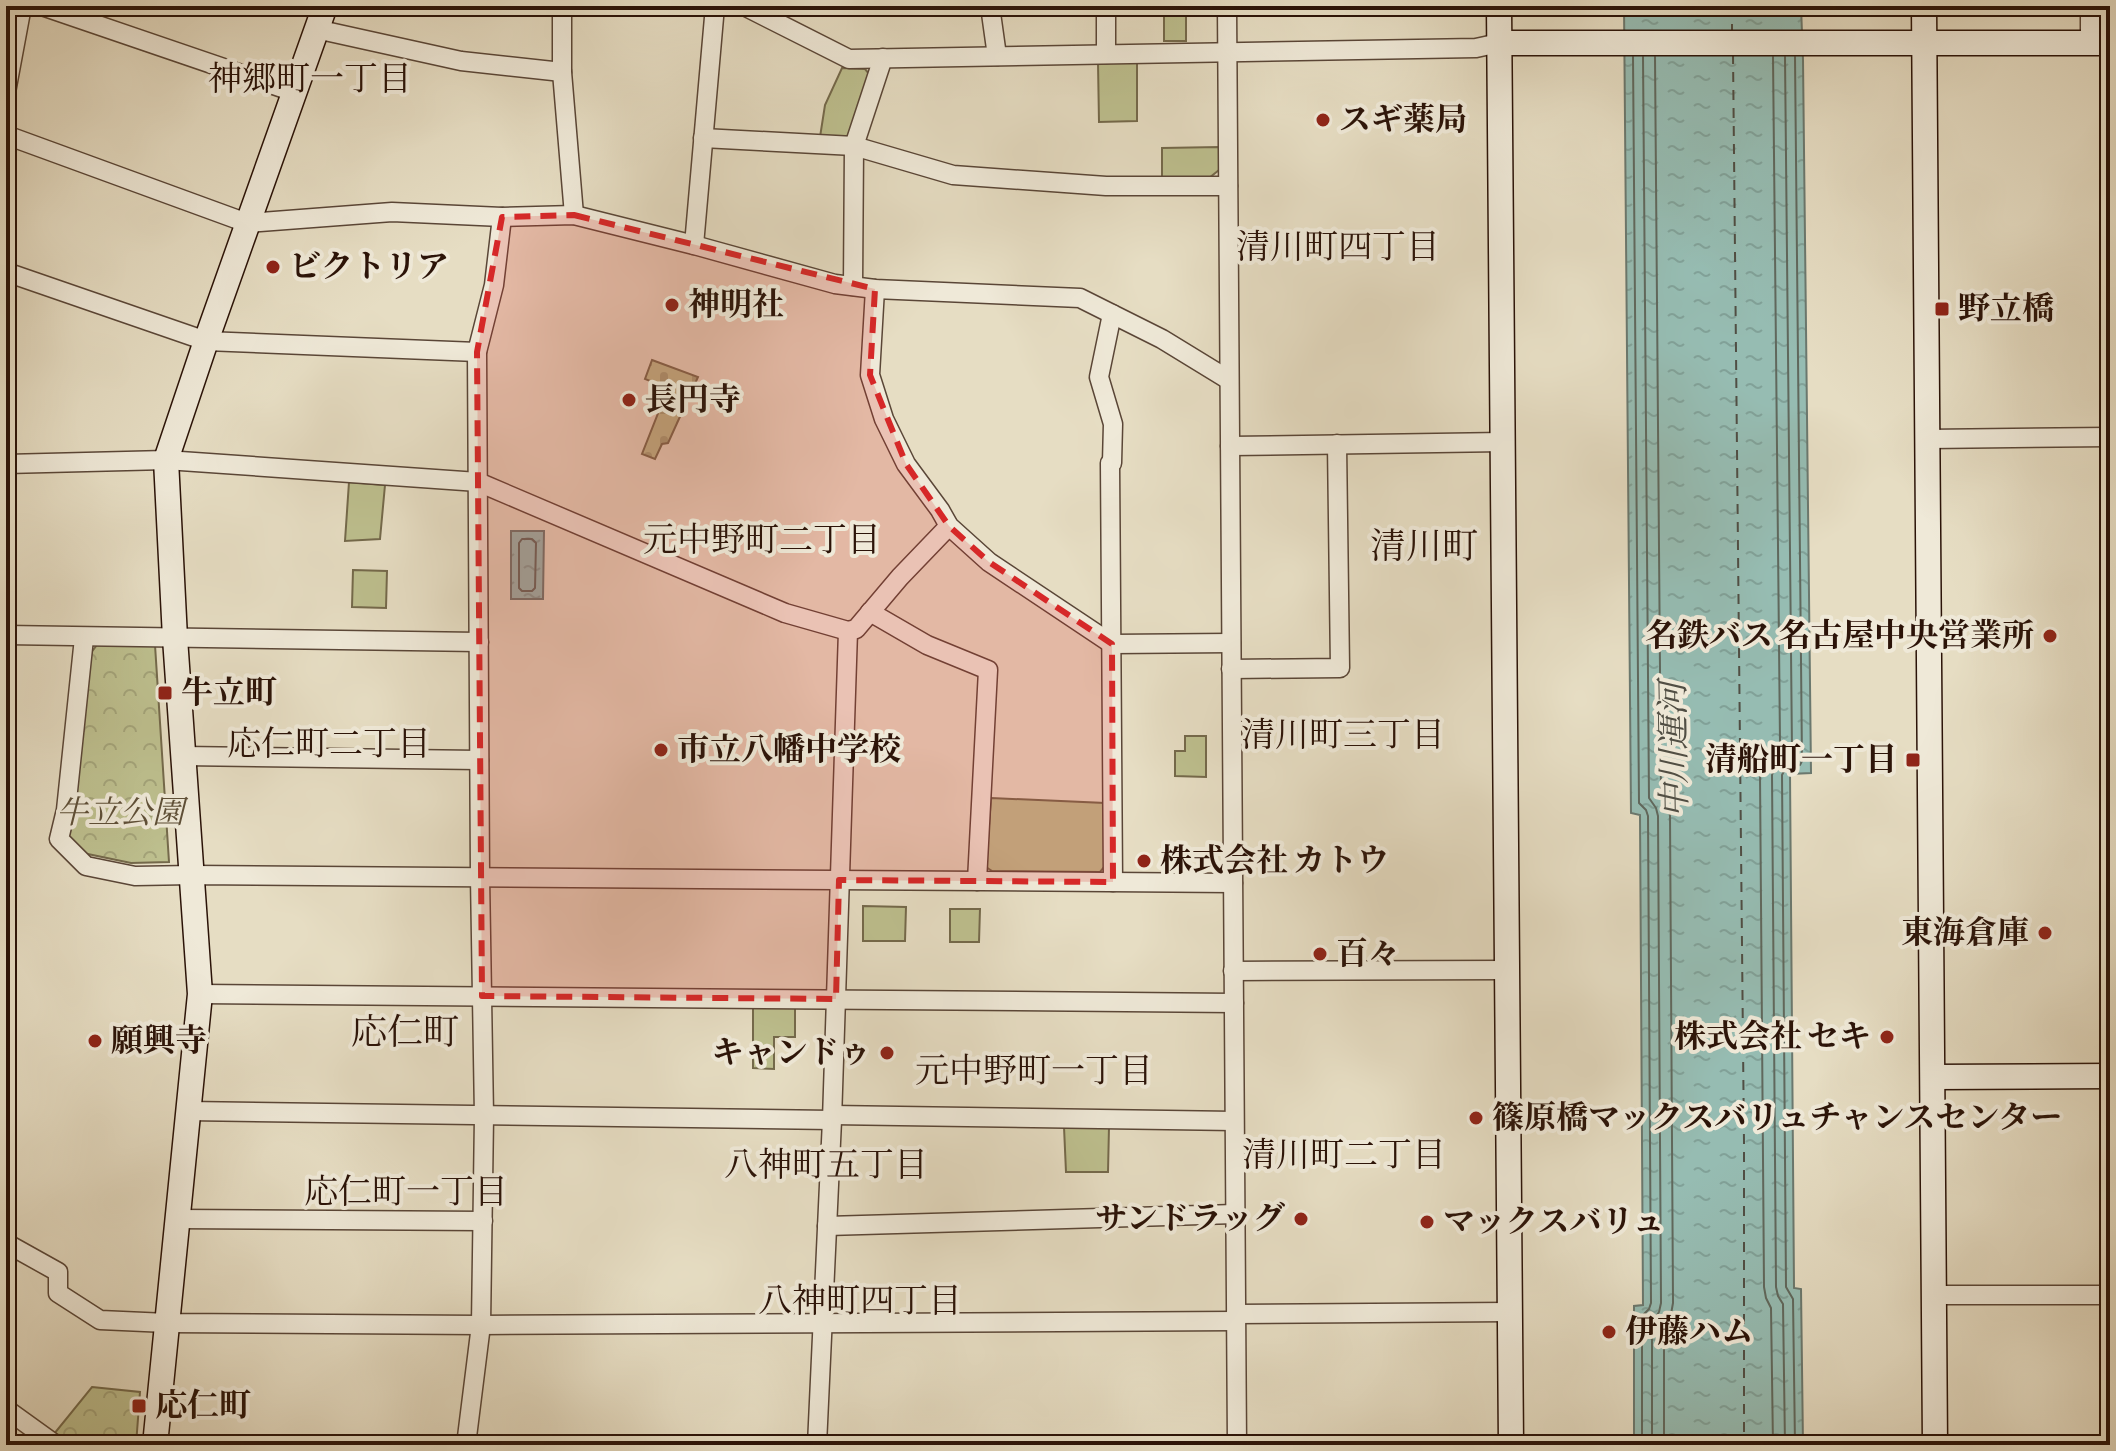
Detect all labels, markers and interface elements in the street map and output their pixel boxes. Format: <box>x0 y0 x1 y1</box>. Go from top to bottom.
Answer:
district label: 神郷町一丁目 <box>208 59 412 101</box>
place label: スギ薬局 <box>1339 100 1467 140</box>
marker: スギ薬局 <box>1314 111 1332 129</box>
district label: 清川町四丁目 <box>1236 227 1440 269</box>
place label: ビクトリア <box>289 247 449 287</box>
marker: ビクトリア <box>264 258 282 276</box>
place label: 神明社 <box>688 285 784 325</box>
place label: 野立橋 <box>1958 289 2054 329</box>
marker: 神明社 <box>663 296 681 314</box>
marker: 野立橋 <box>1933 300 1951 318</box>
place label: 長円寺 <box>645 380 741 420</box>
marker: 長円寺 <box>620 391 638 409</box>
district label: 元中野町二丁目 <box>643 520 881 562</box>
district label: 清川町 <box>1370 525 1478 570</box>
place label: 名鉄バス 名古屋中央営業所 <box>1645 616 2034 656</box>
marker: 名鉄バス 名古屋中央営業所 <box>2041 627 2059 645</box>
place label: 牛立町 <box>181 673 277 713</box>
water label: 中川運河 <box>1653 676 1697 818</box>
marker: 牛立町 <box>156 684 174 702</box>
district label: 清川町三丁目 <box>1241 715 1445 757</box>
district label: 応仁町二丁目 <box>227 724 431 766</box>
place label: 市立八幡中学校 <box>677 730 901 770</box>
place label: 清船町一丁目 <box>1705 740 1897 780</box>
marker: 市立八幡中学校 <box>652 741 670 759</box>
marker: 清船町一丁目 <box>1904 751 1922 769</box>
park label: 牛立公園 <box>56 793 189 833</box>
place label: 株式会社 カトウ <box>1160 841 1389 881</box>
marker: 株式会社 カトウ <box>1135 852 1153 870</box>
place label: 東海倉庫 <box>1901 913 2029 953</box>
marker: 東海倉庫 <box>2036 924 2054 942</box>
place label: 百々 <box>1336 934 1400 974</box>
marker: 百々 <box>1311 945 1329 963</box>
district label: 応仁町 <box>351 1011 459 1056</box>
place label: 株式会社 セキ <box>1674 1017 1871 1057</box>
place label: 願興寺 <box>111 1021 207 1061</box>
marker: 株式会社 セキ <box>1878 1028 1896 1046</box>
marker: 願興寺 <box>86 1032 104 1050</box>
place label: キャンドゥ <box>712 1033 871 1073</box>
marker: キャンドゥ <box>878 1044 896 1062</box>
district label: 元中野町一丁目 <box>915 1051 1153 1093</box>
place label: 篠原橋マックスバリュチャンスセンター <box>1492 1098 2062 1138</box>
marker: 篠原橋マックスバリュチャンスセンター <box>1467 1109 1485 1127</box>
district label: 清川町二丁目 <box>1242 1135 1446 1177</box>
district label: 八神町五丁目 <box>724 1145 928 1187</box>
district label: 応仁町一丁目 <box>304 1172 508 1214</box>
place label: サンドラッグ <box>1095 1199 1285 1239</box>
place label: マックスバリュ <box>1443 1202 1664 1242</box>
marker: サンドラッグ <box>1292 1210 1310 1228</box>
marker: マックスバリュ <box>1418 1213 1436 1231</box>
district label: 八神町四丁目 <box>758 1281 962 1323</box>
place label: 伊藤ハム <box>1625 1312 1753 1352</box>
marker: 伊藤ハム <box>1600 1323 1618 1341</box>
place label: 応仁町 <box>155 1386 251 1426</box>
marker: 応仁町 <box>130 1397 148 1415</box>

